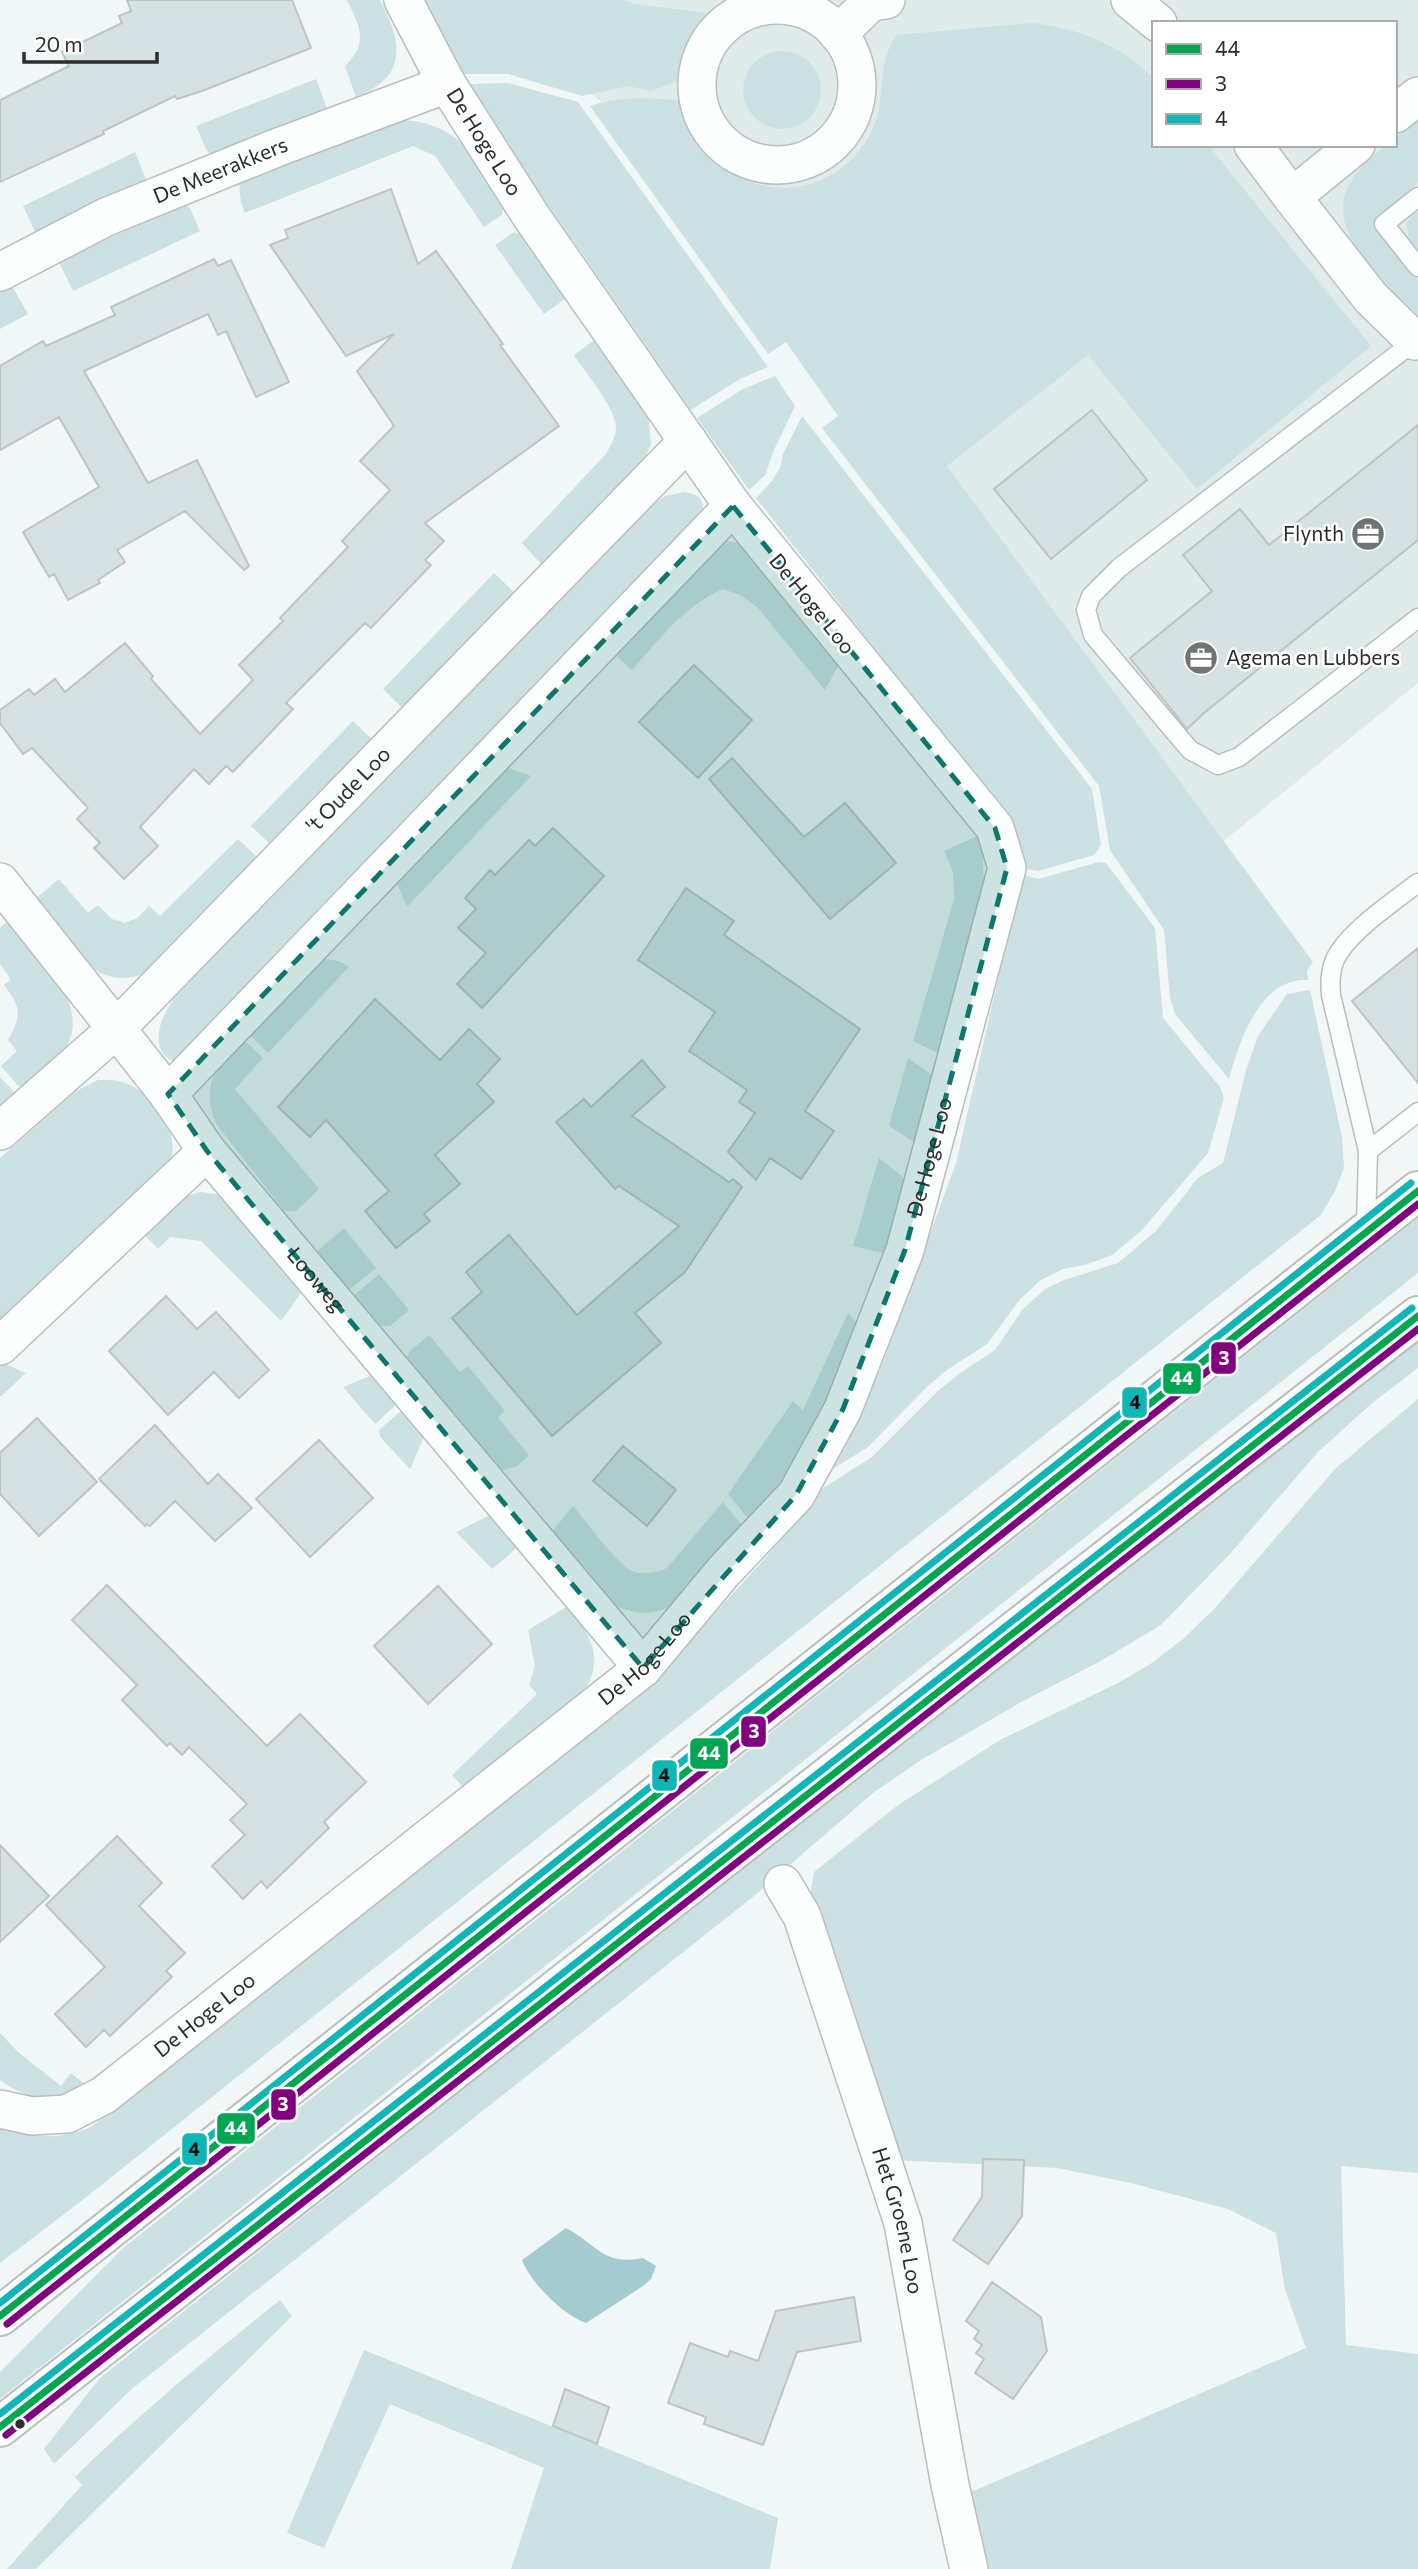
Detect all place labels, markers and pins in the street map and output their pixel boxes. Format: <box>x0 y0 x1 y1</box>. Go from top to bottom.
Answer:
office icon: Flynth <box>1349 515 1387 553</box>
place label: Flynth <box>1283 520 1344 545</box>
office icon: Agema en Lubbers <box>1182 639 1220 677</box>
place label: Agema en Lubbers <box>1226 644 1400 669</box>
unlabelled marker <box>13 2417 27 2431</box>

